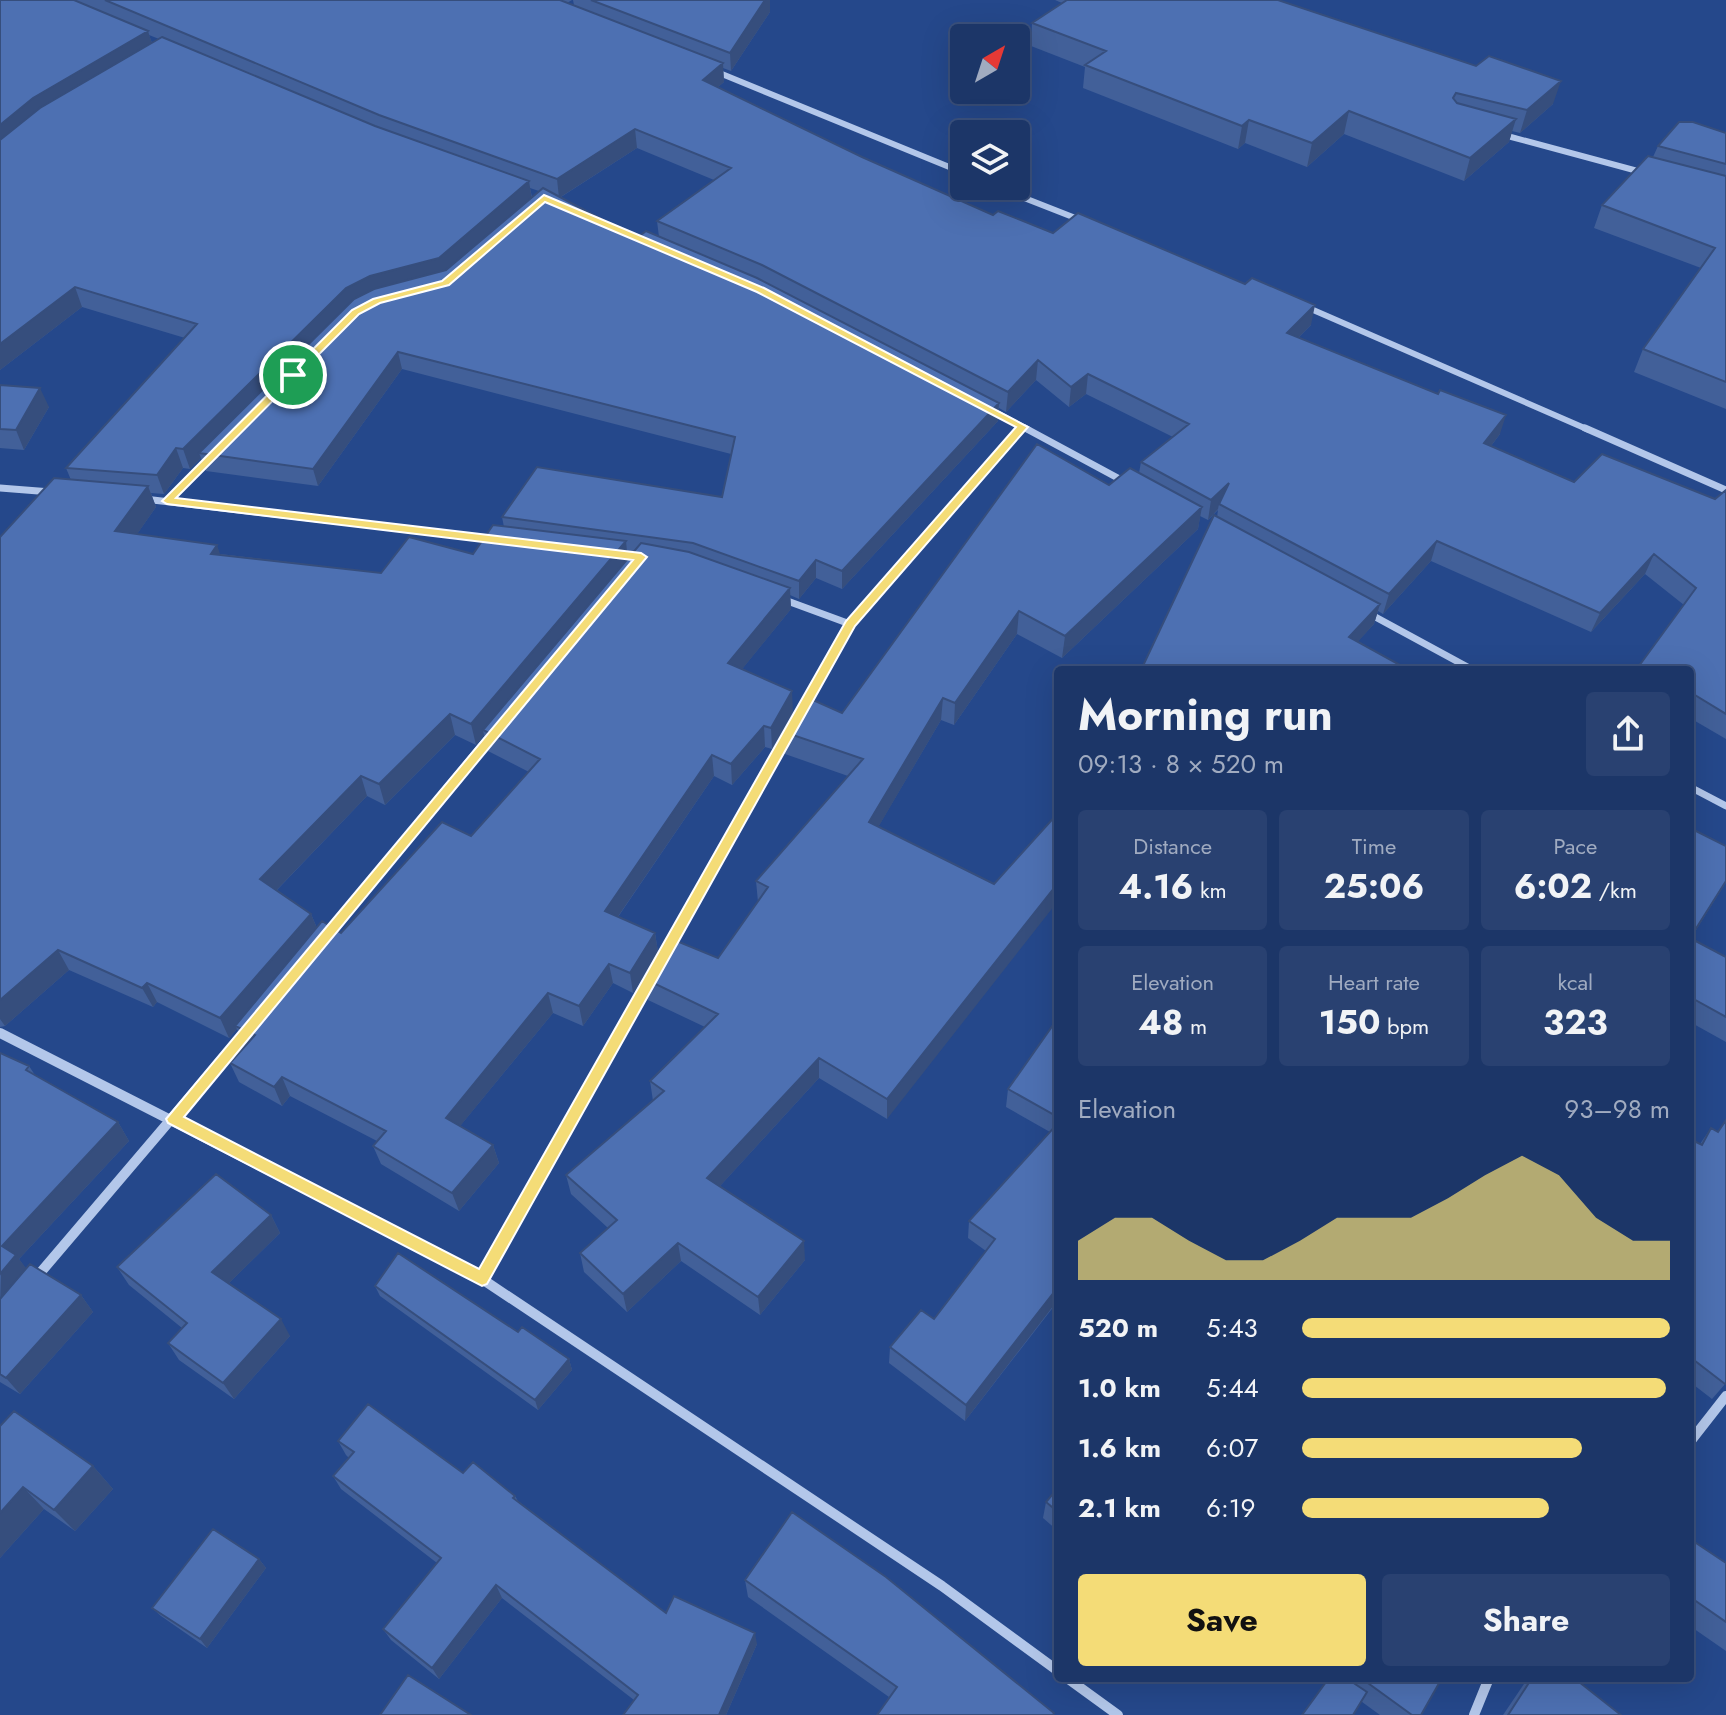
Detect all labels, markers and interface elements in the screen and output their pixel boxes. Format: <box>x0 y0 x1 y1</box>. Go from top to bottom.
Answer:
north arrow <box>950 24 1030 104</box>
map controls <box>950 24 1030 200</box>
button: layers <box>950 120 1030 200</box>
pin <box>259 341 327 409</box>
icon: arrive <box>271 353 315 397</box>
text: Morning run <box>1078 683 1333 747</box>
button: share <box>1586 692 1670 776</box>
text: 09:13 · 8 × 520 m <box>1078 745 1284 783</box>
text: Distance <box>1133 830 1212 862</box>
text: Time <box>1352 830 1396 862</box>
text: Pace <box>1553 830 1597 862</box>
text: 4.16 <box>1119 862 1193 911</box>
text: 25:06 <box>1324 862 1424 911</box>
text: 6:02 <box>1514 862 1592 911</box>
text: km <box>1193 874 1227 906</box>
text: /km <box>1592 874 1637 906</box>
text: Elevation <box>1131 966 1214 998</box>
text: Heart rate <box>1328 966 1420 998</box>
text: kcal <box>1558 966 1593 998</box>
text: 48 <box>1138 998 1183 1047</box>
text: 150 <box>1319 998 1380 1047</box>
text: 323 <box>1543 998 1608 1047</box>
text: m <box>1183 1010 1207 1042</box>
text: bpm <box>1380 1010 1429 1042</box>
text: Elevation <box>1078 1090 1176 1128</box>
text: 93–98 m <box>1564 1090 1670 1128</box>
text: 520 m <box>1078 1309 1158 1347</box>
text: 5:43 <box>1206 1309 1258 1347</box>
text: 1.0 km <box>1078 1369 1161 1407</box>
text: 5:44 <box>1206 1369 1259 1407</box>
text: 1.6 km <box>1078 1429 1161 1467</box>
text: 6:07 <box>1206 1429 1258 1467</box>
text: 2.1 km <box>1078 1489 1161 1527</box>
text: 6:19 <box>1206 1489 1255 1527</box>
button: Save <box>1078 1574 1366 1666</box>
button: Share <box>1382 1574 1670 1666</box>

